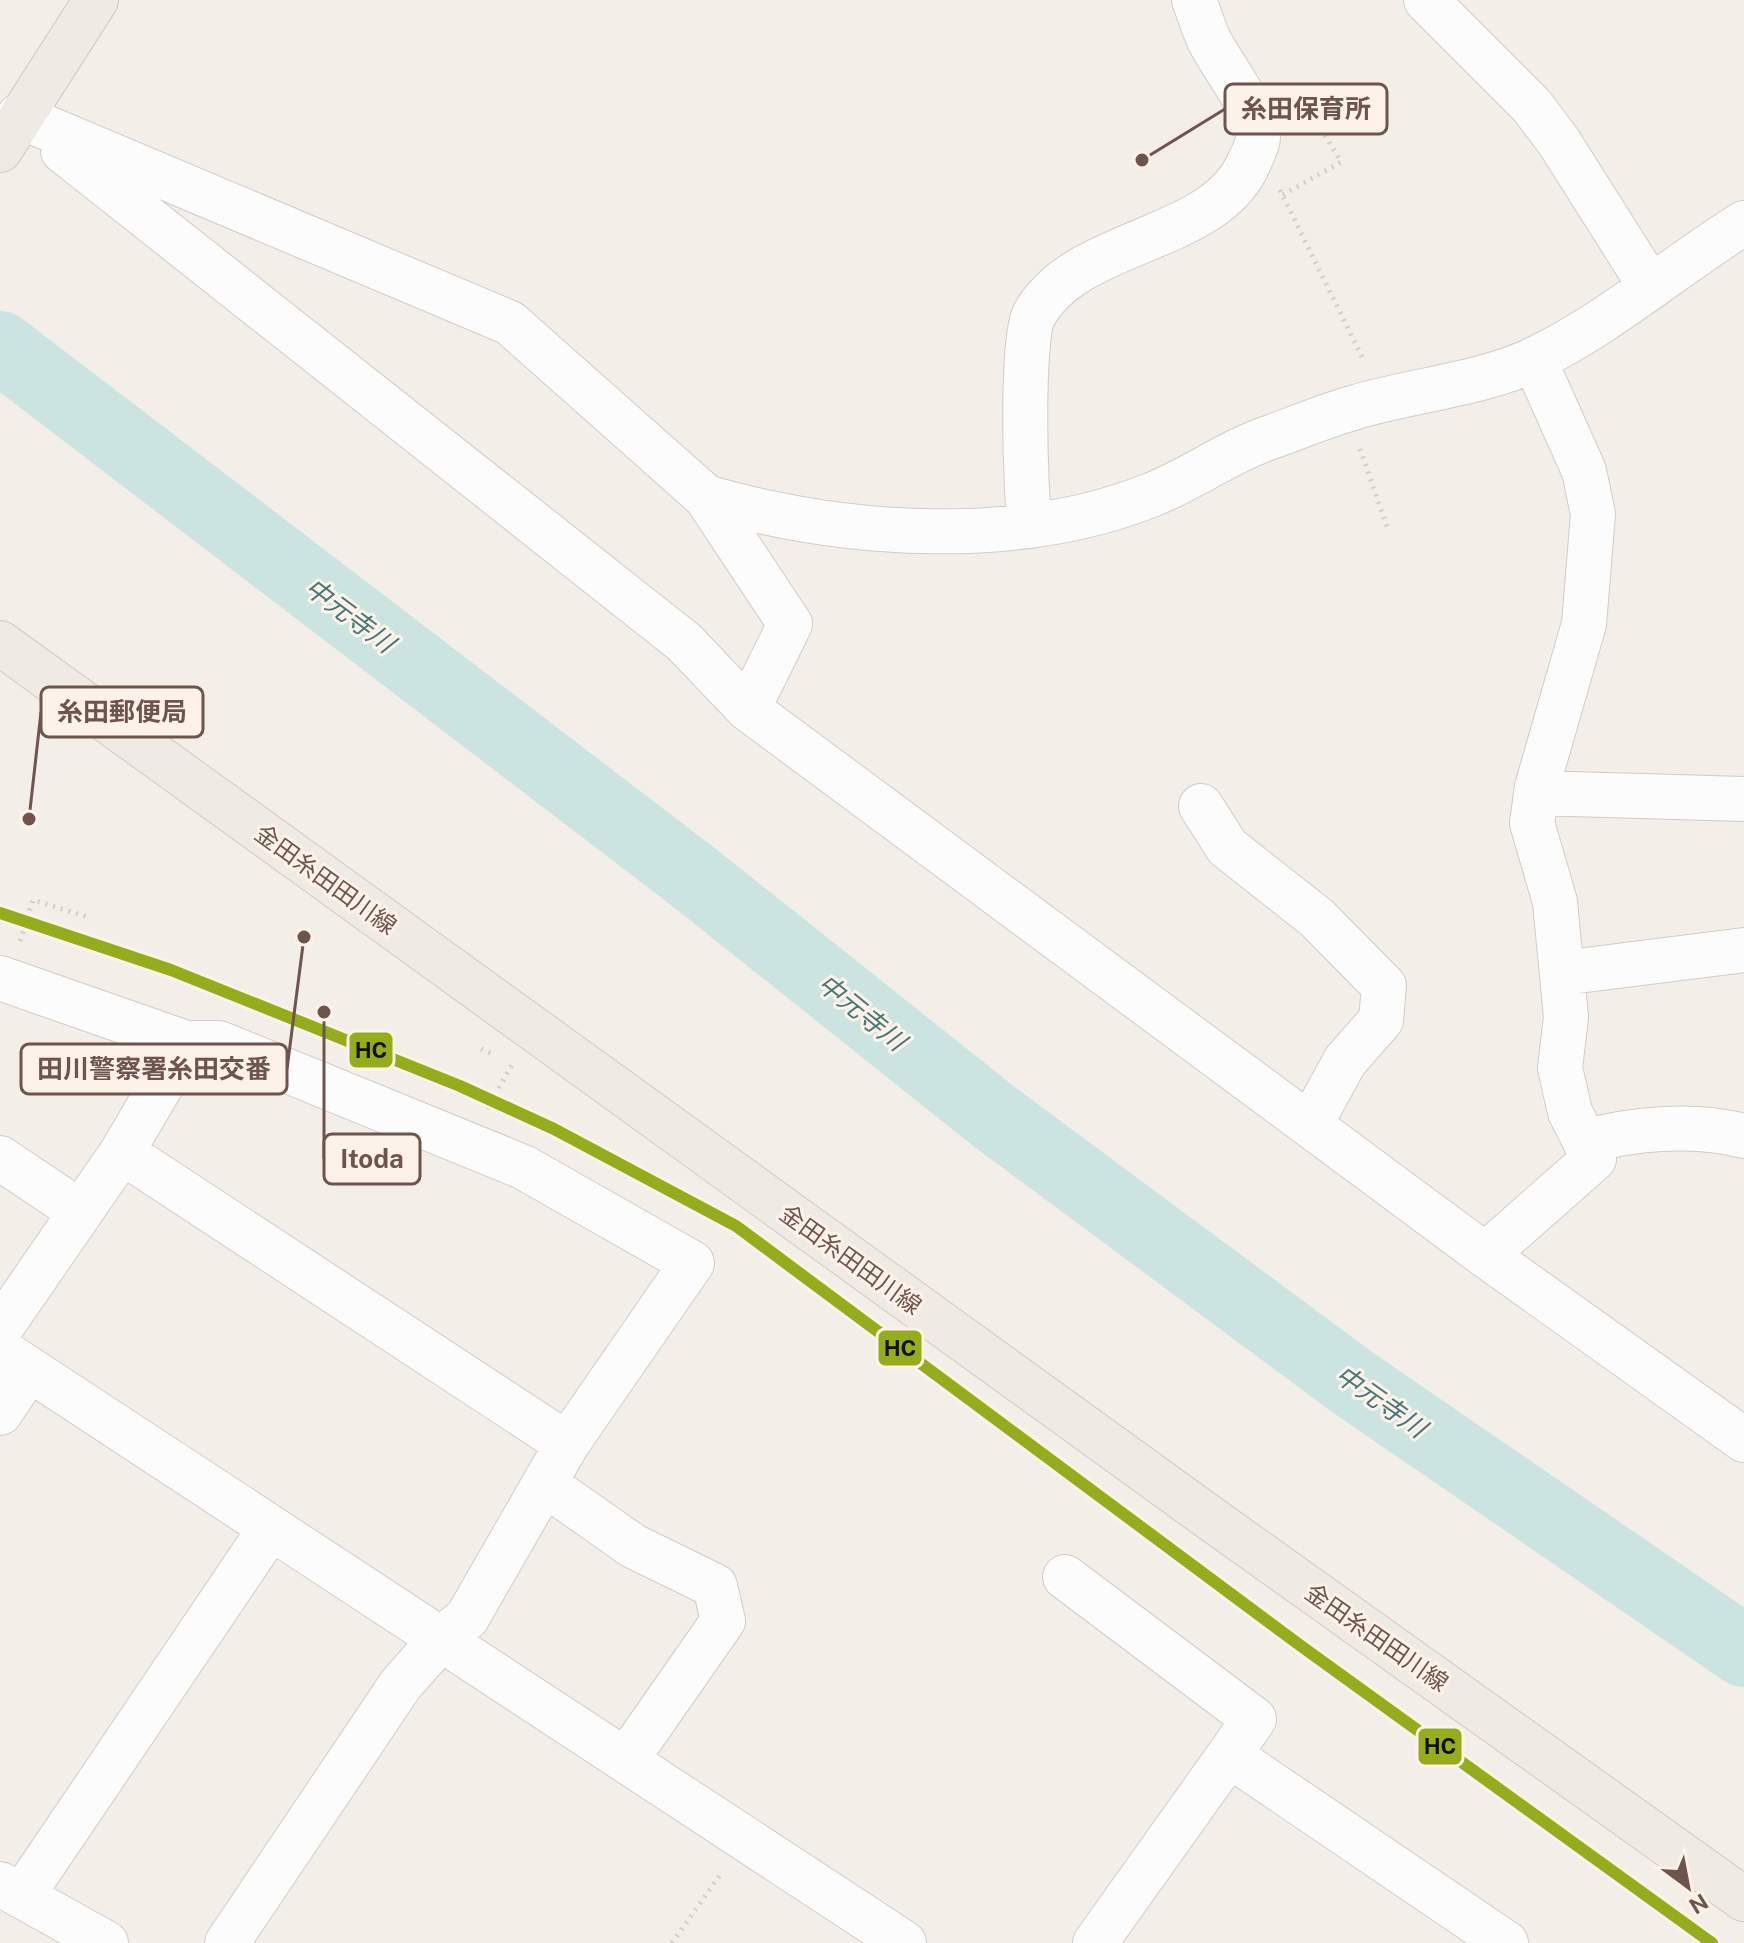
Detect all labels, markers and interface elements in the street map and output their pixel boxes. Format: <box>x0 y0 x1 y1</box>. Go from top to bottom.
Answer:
callout: 糸田保育所 <box>1225 84 1387 134</box>
text: 糸田保育所 <box>1241 93 1371 124</box>
water label: 中元寺川 <box>299 571 403 660</box>
callout: 糸田郵便局 <box>41 687 203 737</box>
text: 糸田郵便局 <box>57 696 187 727</box>
street label: 金田糸田田川線 <box>250 818 402 940</box>
water label: 中元寺川 <box>812 967 914 1059</box>
line badge: HC <box>348 1031 394 1069</box>
text: HC <box>355 1037 387 1063</box>
callout: 田川警察署糸田交番 <box>21 1044 287 1094</box>
text: 田川警察署糸田交番 <box>37 1053 271 1084</box>
callout: Itoda <box>324 1134 420 1184</box>
text: Itoda <box>340 1143 404 1174</box>
street label: 金田糸田田川線 <box>775 1198 927 1320</box>
line badge: HC <box>877 1329 923 1367</box>
text: HC <box>884 1335 916 1361</box>
water label: 中元寺川 <box>1330 1358 1435 1445</box>
street label: 金田糸田田川線 <box>1300 1577 1454 1697</box>
line badge: HC <box>1417 1727 1463 1766</box>
text: HC <box>1424 1733 1456 1759</box>
north arrow <box>1648 1847 1728 1927</box>
text: N <box>1684 1888 1713 1920</box>

